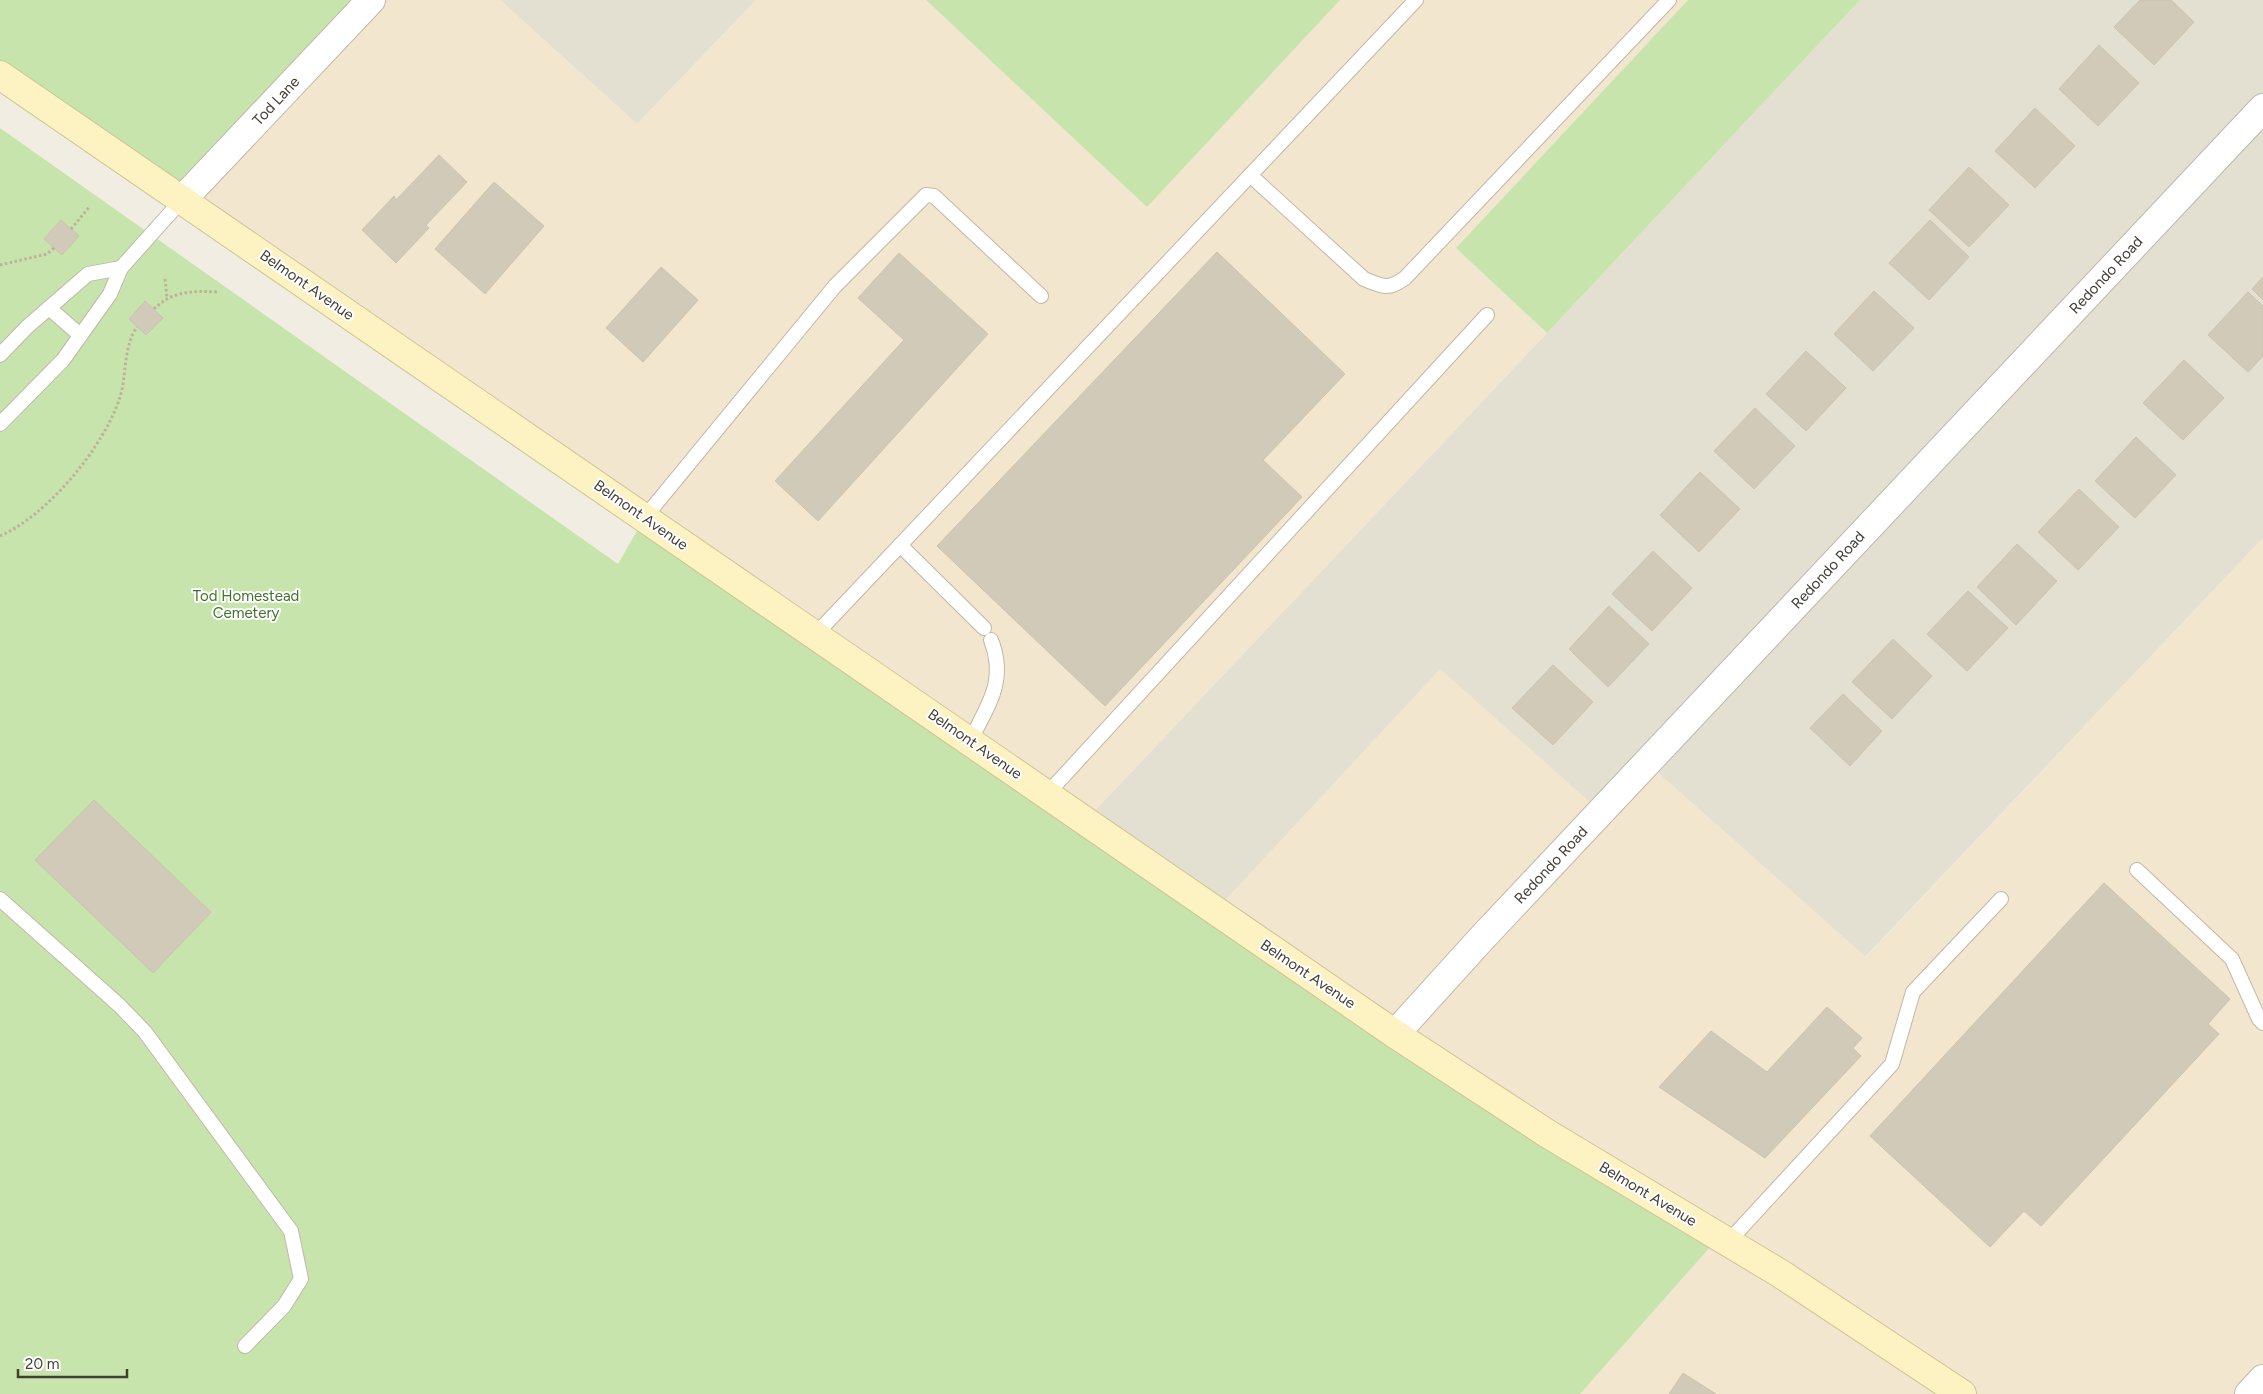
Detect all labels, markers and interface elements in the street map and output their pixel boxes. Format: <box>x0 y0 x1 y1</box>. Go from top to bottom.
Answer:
street label: Tod Lane <box>249 73 303 129</box>
street label: Redondo Road <box>2066 233 2146 317</box>
street label: Belmont Avenue <box>257 246 357 324</box>
street label: Belmont Avenue <box>591 476 691 554</box>
street label: Redondo Road <box>1788 528 1868 612</box>
park label: Tod Homestead Cemetery <box>193 587 299 622</box>
street label: Belmont Avenue <box>925 705 1025 783</box>
street label: Redondo Road <box>1511 823 1591 907</box>
street label: Belmont Avenue <box>1257 936 1359 1012</box>
street label: Belmont Avenue <box>1596 1158 1700 1230</box>
scale bar <box>18 1346 126 1378</box>
text: 20 m <box>25 1355 59 1373</box>

